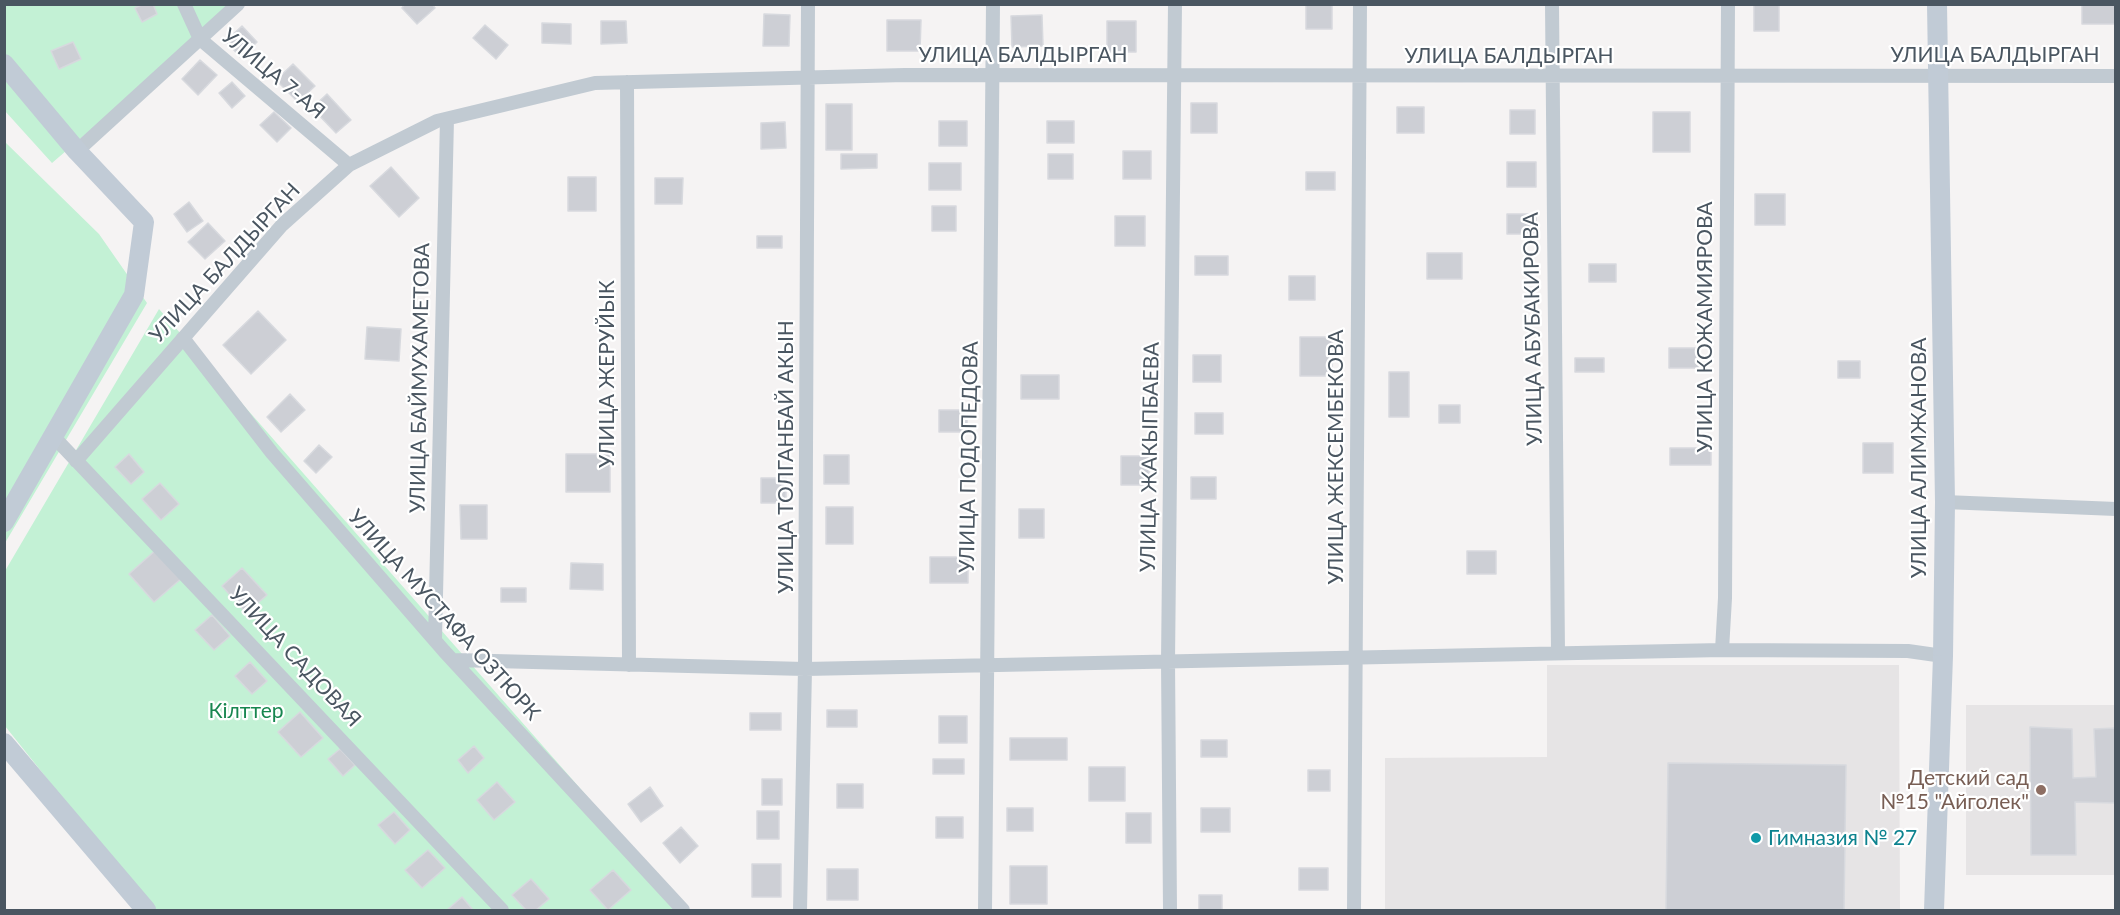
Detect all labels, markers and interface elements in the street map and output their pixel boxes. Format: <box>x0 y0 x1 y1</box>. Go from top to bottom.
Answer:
street label: УЛИЦА 7-АЯ <box>216 23 330 125</box>
street label: УЛИЦА БАЛДЫРГАН <box>918 42 1128 68</box>
street label: УЛИЦА БАЛДЫРГАН <box>1890 42 2100 68</box>
street label: УЛИЦА БАЛДЫРГАН <box>1404 43 1614 69</box>
street label: УЛИЦА БАЛДЫРГАН <box>144 178 306 348</box>
street label: УЛИЦА КОЖАМИЯРОВА <box>1692 201 1718 453</box>
street label: УЛИЦА АБУБАКИРОВА <box>1518 212 1548 446</box>
street label: УЛИЦА БАЙМУХАМЕТОВА <box>405 243 435 513</box>
street label: УЛИЦА ЖЕРУЙЫК <box>594 280 620 468</box>
street label: УЛИЦА ТОЛГАНБАЙ АКЫН <box>773 320 799 594</box>
street label: УЛИЦА ЖЕКСЕМБЕКОВА <box>1323 330 1349 584</box>
street label: УЛИЦА АЛИМЖАНОВА <box>1906 338 1932 578</box>
street label: УЛИЦА ПОДОПЕДОВА <box>954 341 984 573</box>
street label: УЛИЦА ЖАКЫПБАЕВА <box>1135 342 1165 572</box>
street label: УЛИЦА МУСТАФА ОЗТЮРК <box>343 504 545 726</box>
street label: УЛИЦА САДОВАЯ <box>224 582 366 732</box>
park label: Кілттер <box>209 698 283 724</box>
place label: Детский сад №15 "Айголек" <box>1880 765 2029 815</box>
marker: Детский сад №15 "Айголек" <box>2034 783 2048 797</box>
place label: Гимназия № 27 <box>1768 825 1917 851</box>
marker: Гимназия № 27 <box>1749 831 1763 845</box>

